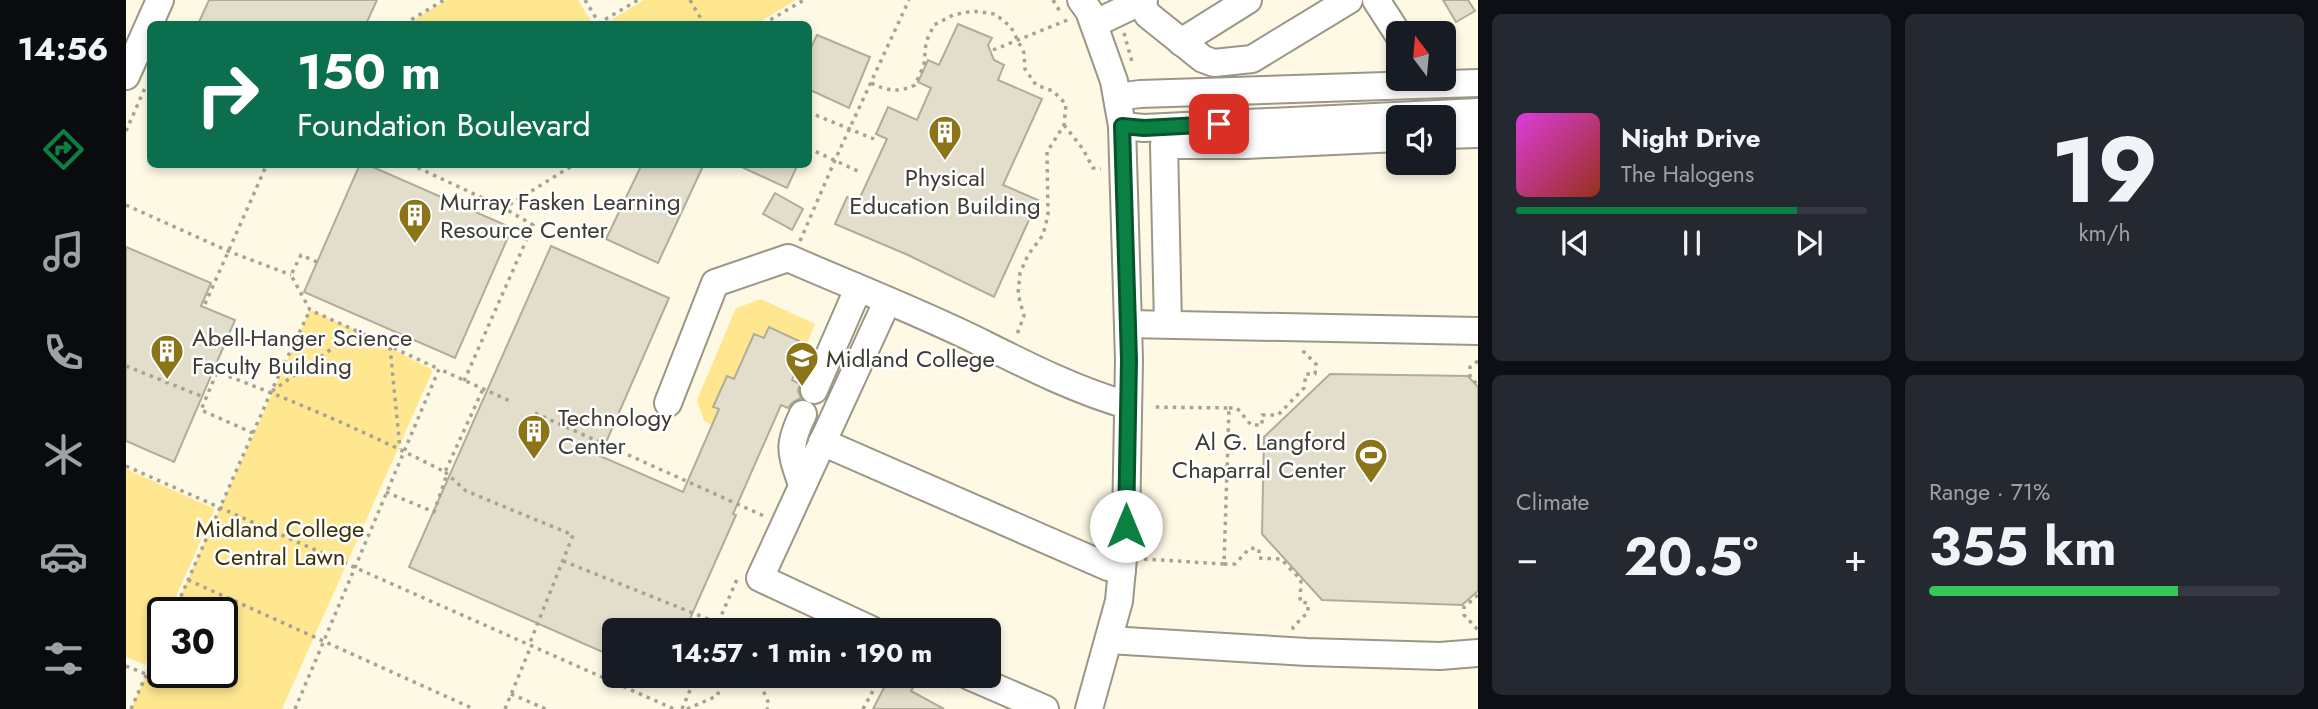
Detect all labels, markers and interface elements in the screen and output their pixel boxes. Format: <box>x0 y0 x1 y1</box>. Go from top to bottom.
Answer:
north arrow <box>1386 21 1456 91</box>
map controls <box>1386 21 1456 175</box>
text: 14:56 <box>18 26 108 72</box>
text: 150 m <box>297 37 441 107</box>
icon: right <box>182 49 273 140</box>
pin <box>1189 94 1249 154</box>
text: Foundation Boulevard <box>297 102 591 148</box>
icon: arrive <box>1200 105 1238 143</box>
button: sound <box>1386 105 1456 175</box>
text: 19 <box>2051 105 2158 236</box>
building icon: Physical Education Building <box>926 113 964 162</box>
text: Night Drive <box>1621 119 1761 157</box>
icon: directions <box>39 125 88 174</box>
text: The Halogens <box>1621 157 1754 191</box>
place label: Physical Education Building <box>849 160 1041 223</box>
place label: Murray Fasken Learning Resource Center <box>440 184 681 247</box>
building icon: Murray Fasken Learning Resource Center <box>396 196 434 245</box>
text: km/h <box>2079 216 2130 250</box>
icon: previous <box>1556 224 1594 262</box>
icon: pause <box>1673 224 1711 262</box>
icon: next <box>1790 224 1828 262</box>
icon: music <box>39 227 88 276</box>
place label: Abell-Hanger Science Faculty Building <box>192 320 412 383</box>
icon: phone <box>39 328 88 377</box>
building icon: Abell-Hanger Science Faculty Building <box>148 332 186 381</box>
school or university icon: Midland College <box>783 339 821 388</box>
place label: Midland College <box>826 341 995 376</box>
place label: Technology Center <box>558 400 672 463</box>
building icon: Technology Center <box>515 412 553 461</box>
place label: Al G. Langford Chaparral Center <box>1172 424 1347 487</box>
icon: climate <box>39 430 88 479</box>
sports icon: Al G. Langford Chaparral Center <box>1352 436 1390 485</box>
text: Range · 71% <box>1929 475 2050 509</box>
text: Climate <box>1516 485 1589 519</box>
position arrow <box>1089 489 1163 563</box>
text: 355 km <box>1929 509 2117 585</box>
park label: Midland College Central Lawn <box>196 511 364 574</box>
text: 20.5° <box>1624 519 1758 595</box>
text: − <box>1516 530 1538 585</box>
text: + <box>1844 530 1867 585</box>
icon: car <box>39 532 88 581</box>
speed limit sign: 30 <box>147 597 238 688</box>
icon: filters <box>39 634 88 683</box>
text: 14:57 · 1 min · 190 m <box>671 634 932 672</box>

